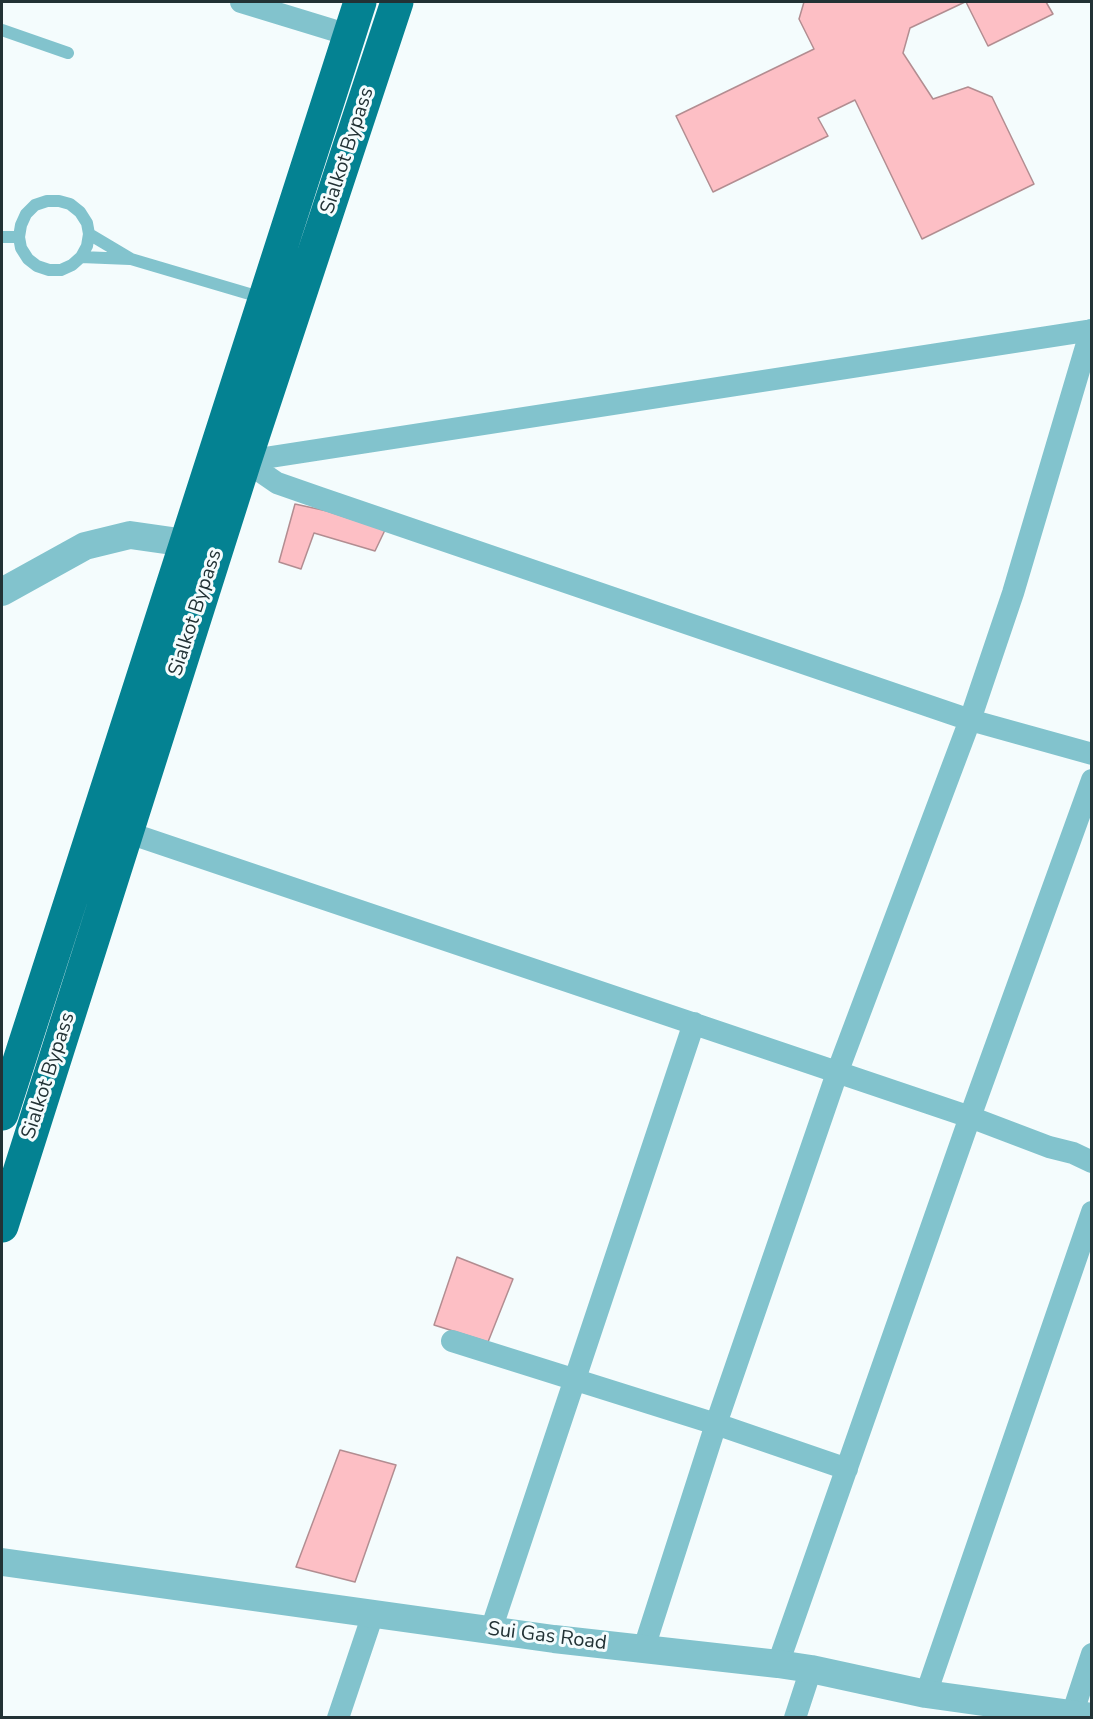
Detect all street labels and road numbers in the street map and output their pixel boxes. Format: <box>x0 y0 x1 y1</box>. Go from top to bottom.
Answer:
street label: Sialkot Bypass <box>316 85 380 217</box>
street label: Sialkot Bypass <box>164 547 228 679</box>
street label: Sialkot Bypass <box>17 1010 81 1142</box>
street label: Sui Gas Road <box>486 1618 608 1656</box>

